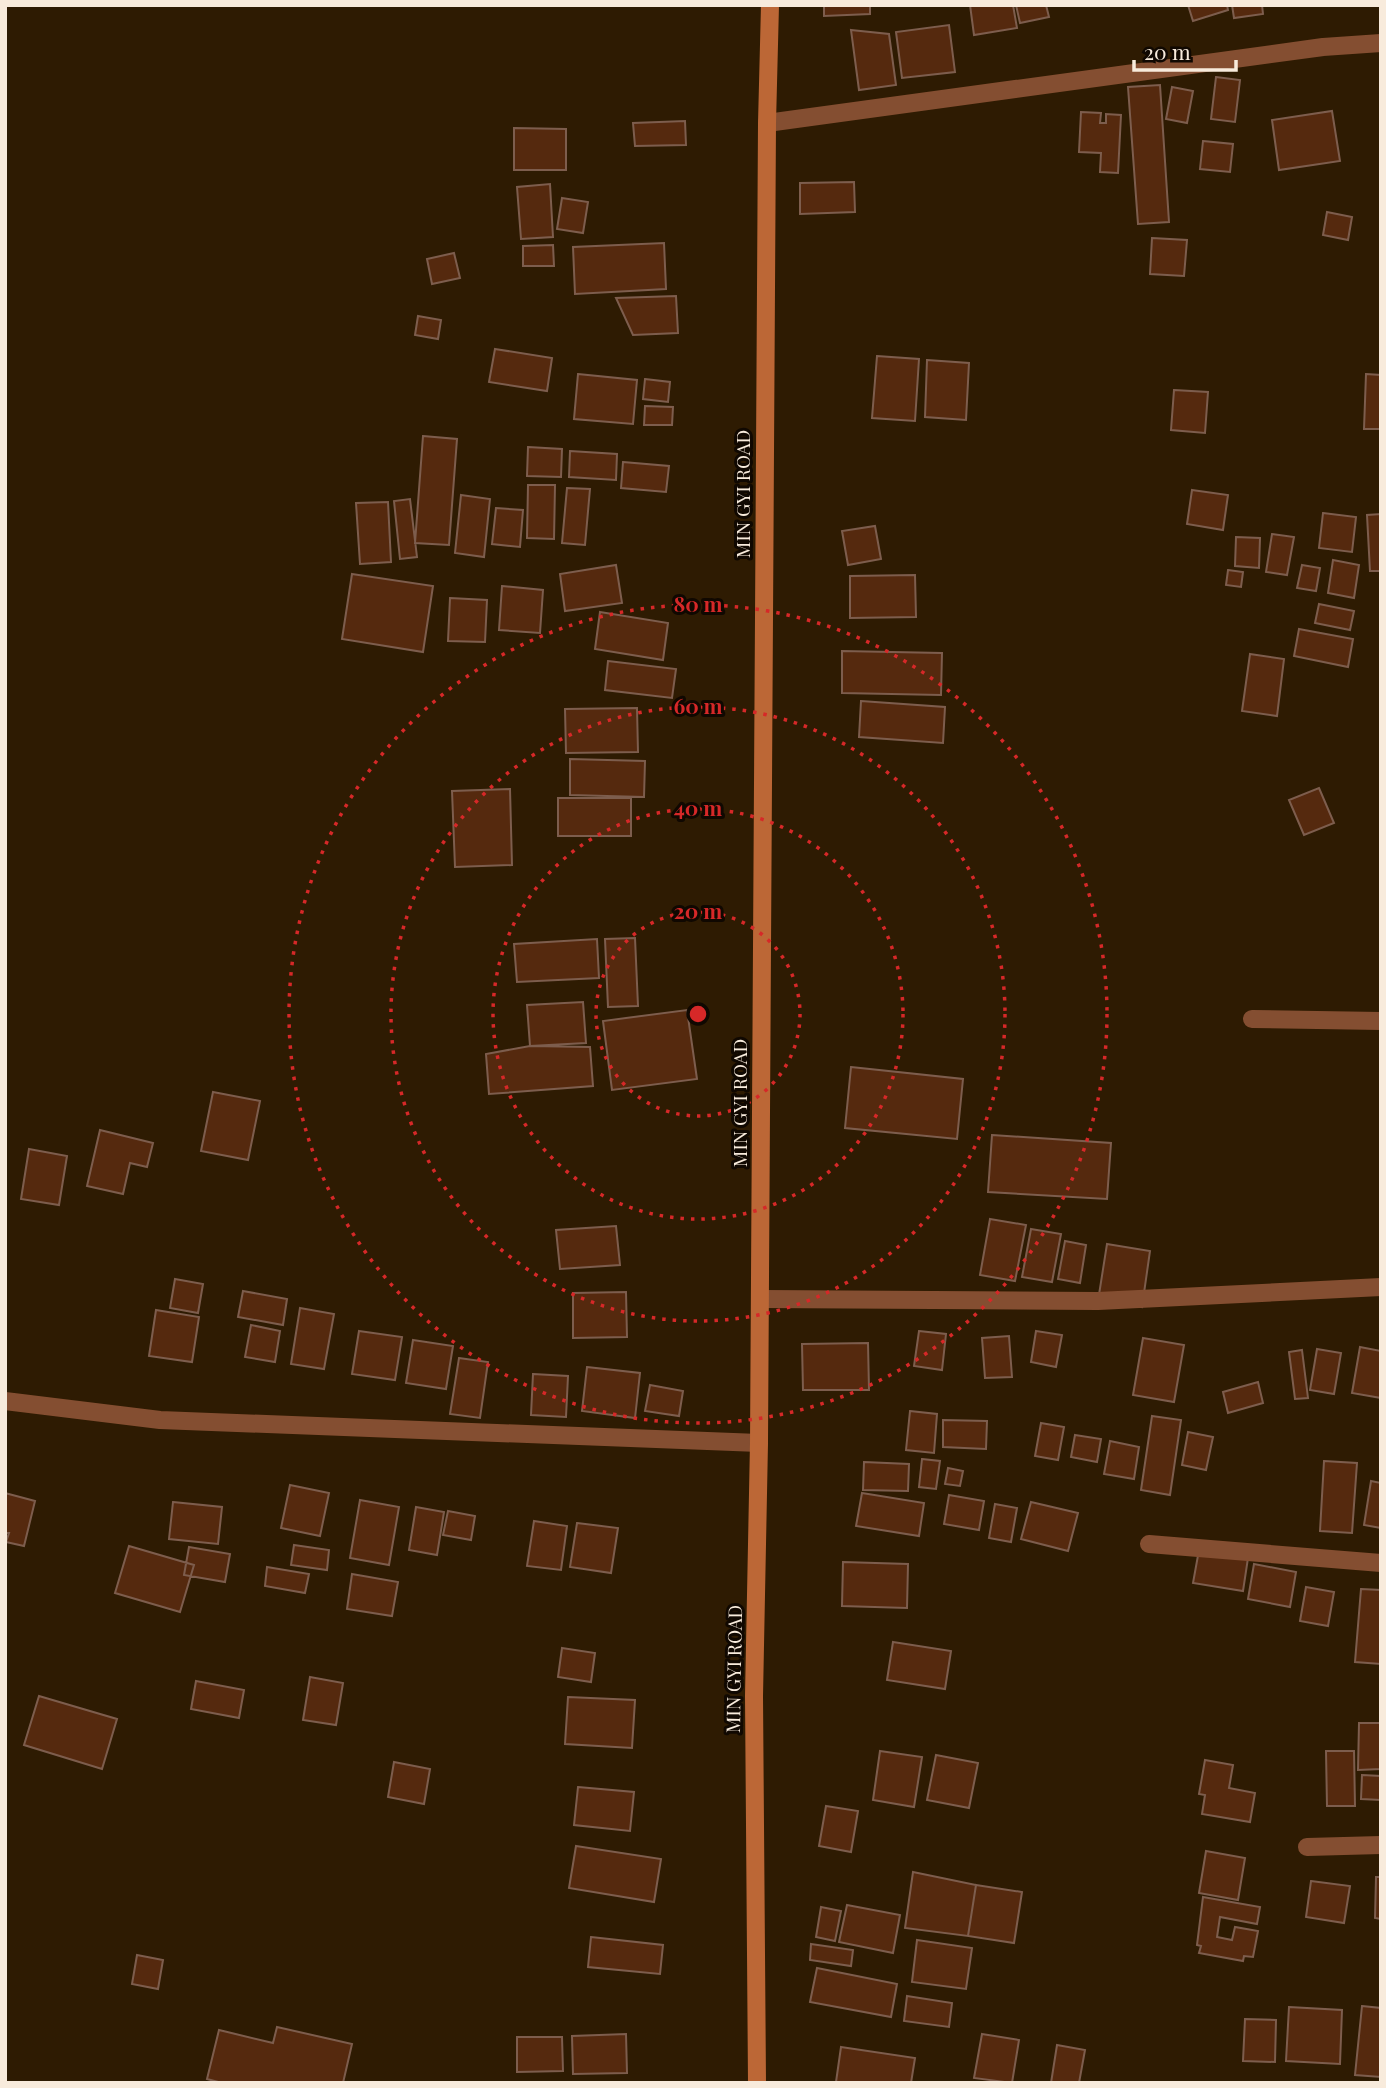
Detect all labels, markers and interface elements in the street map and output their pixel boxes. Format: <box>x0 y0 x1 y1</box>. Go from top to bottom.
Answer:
scale bar <box>1134 28 1236 72</box>
text: 20 m <box>1144 37 1191 65</box>
street label: MIN GYI ROAD <box>729 430 755 558</box>
text: 80 m <box>673 589 723 617</box>
text: 60 m <box>673 691 723 719</box>
text: 40 m <box>674 793 722 821</box>
text: 20 m <box>674 896 722 924</box>
centre of rings <box>686 1002 710 1026</box>
street label: MIN GYI ROAD <box>726 1039 752 1167</box>
street label: MIN GYI ROAD <box>719 1605 747 1733</box>

